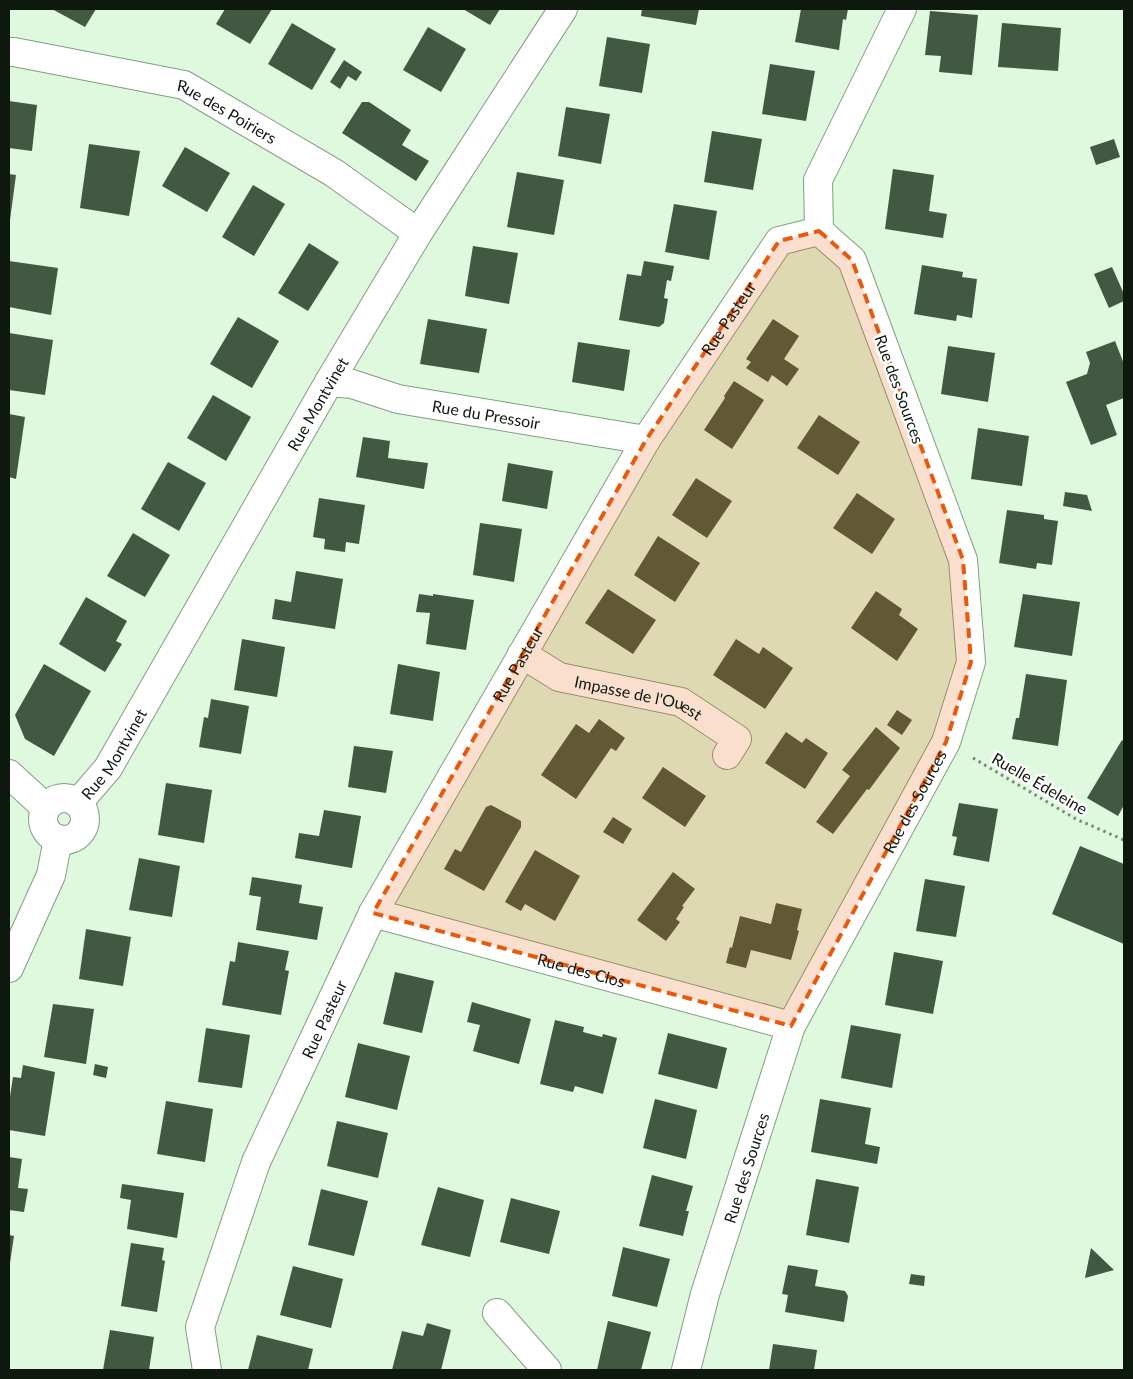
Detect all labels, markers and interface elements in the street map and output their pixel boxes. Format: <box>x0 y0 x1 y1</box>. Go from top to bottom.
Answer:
street label: Rue des Poiriers <box>176 74 280 147</box>
street label: Rue Pasteur <box>696 277 759 358</box>
street label: Rue des Sources <box>871 332 929 446</box>
street label: Rue Montvinet <box>282 353 351 454</box>
street label: Rue du Pressoir <box>431 395 542 432</box>
street label: Rue Pasteur <box>488 622 546 705</box>
street label: Impasse de l'Ouest <box>573 671 706 723</box>
street label: Rue Montvinet <box>76 705 150 803</box>
street label: Rue des Sources <box>878 746 950 856</box>
street label: Ruelle Édeleine <box>989 748 1091 818</box>
street label: Rue des Clos <box>536 948 628 990</box>
street label: Rue Pasteur <box>297 976 350 1061</box>
street label: Rue des Sources <box>719 1110 772 1225</box>

